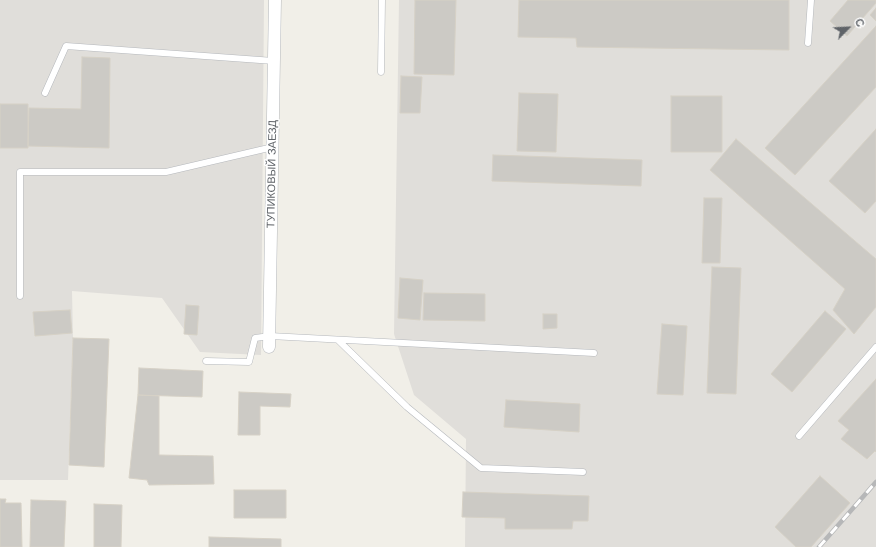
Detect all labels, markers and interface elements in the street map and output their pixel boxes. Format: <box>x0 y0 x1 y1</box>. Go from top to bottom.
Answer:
north arrow <box>828 8 868 48</box>
text: С <box>852 17 867 29</box>
street label: ТУПИКОВЫЙ ЗАЕЗД <box>264 120 280 228</box>

